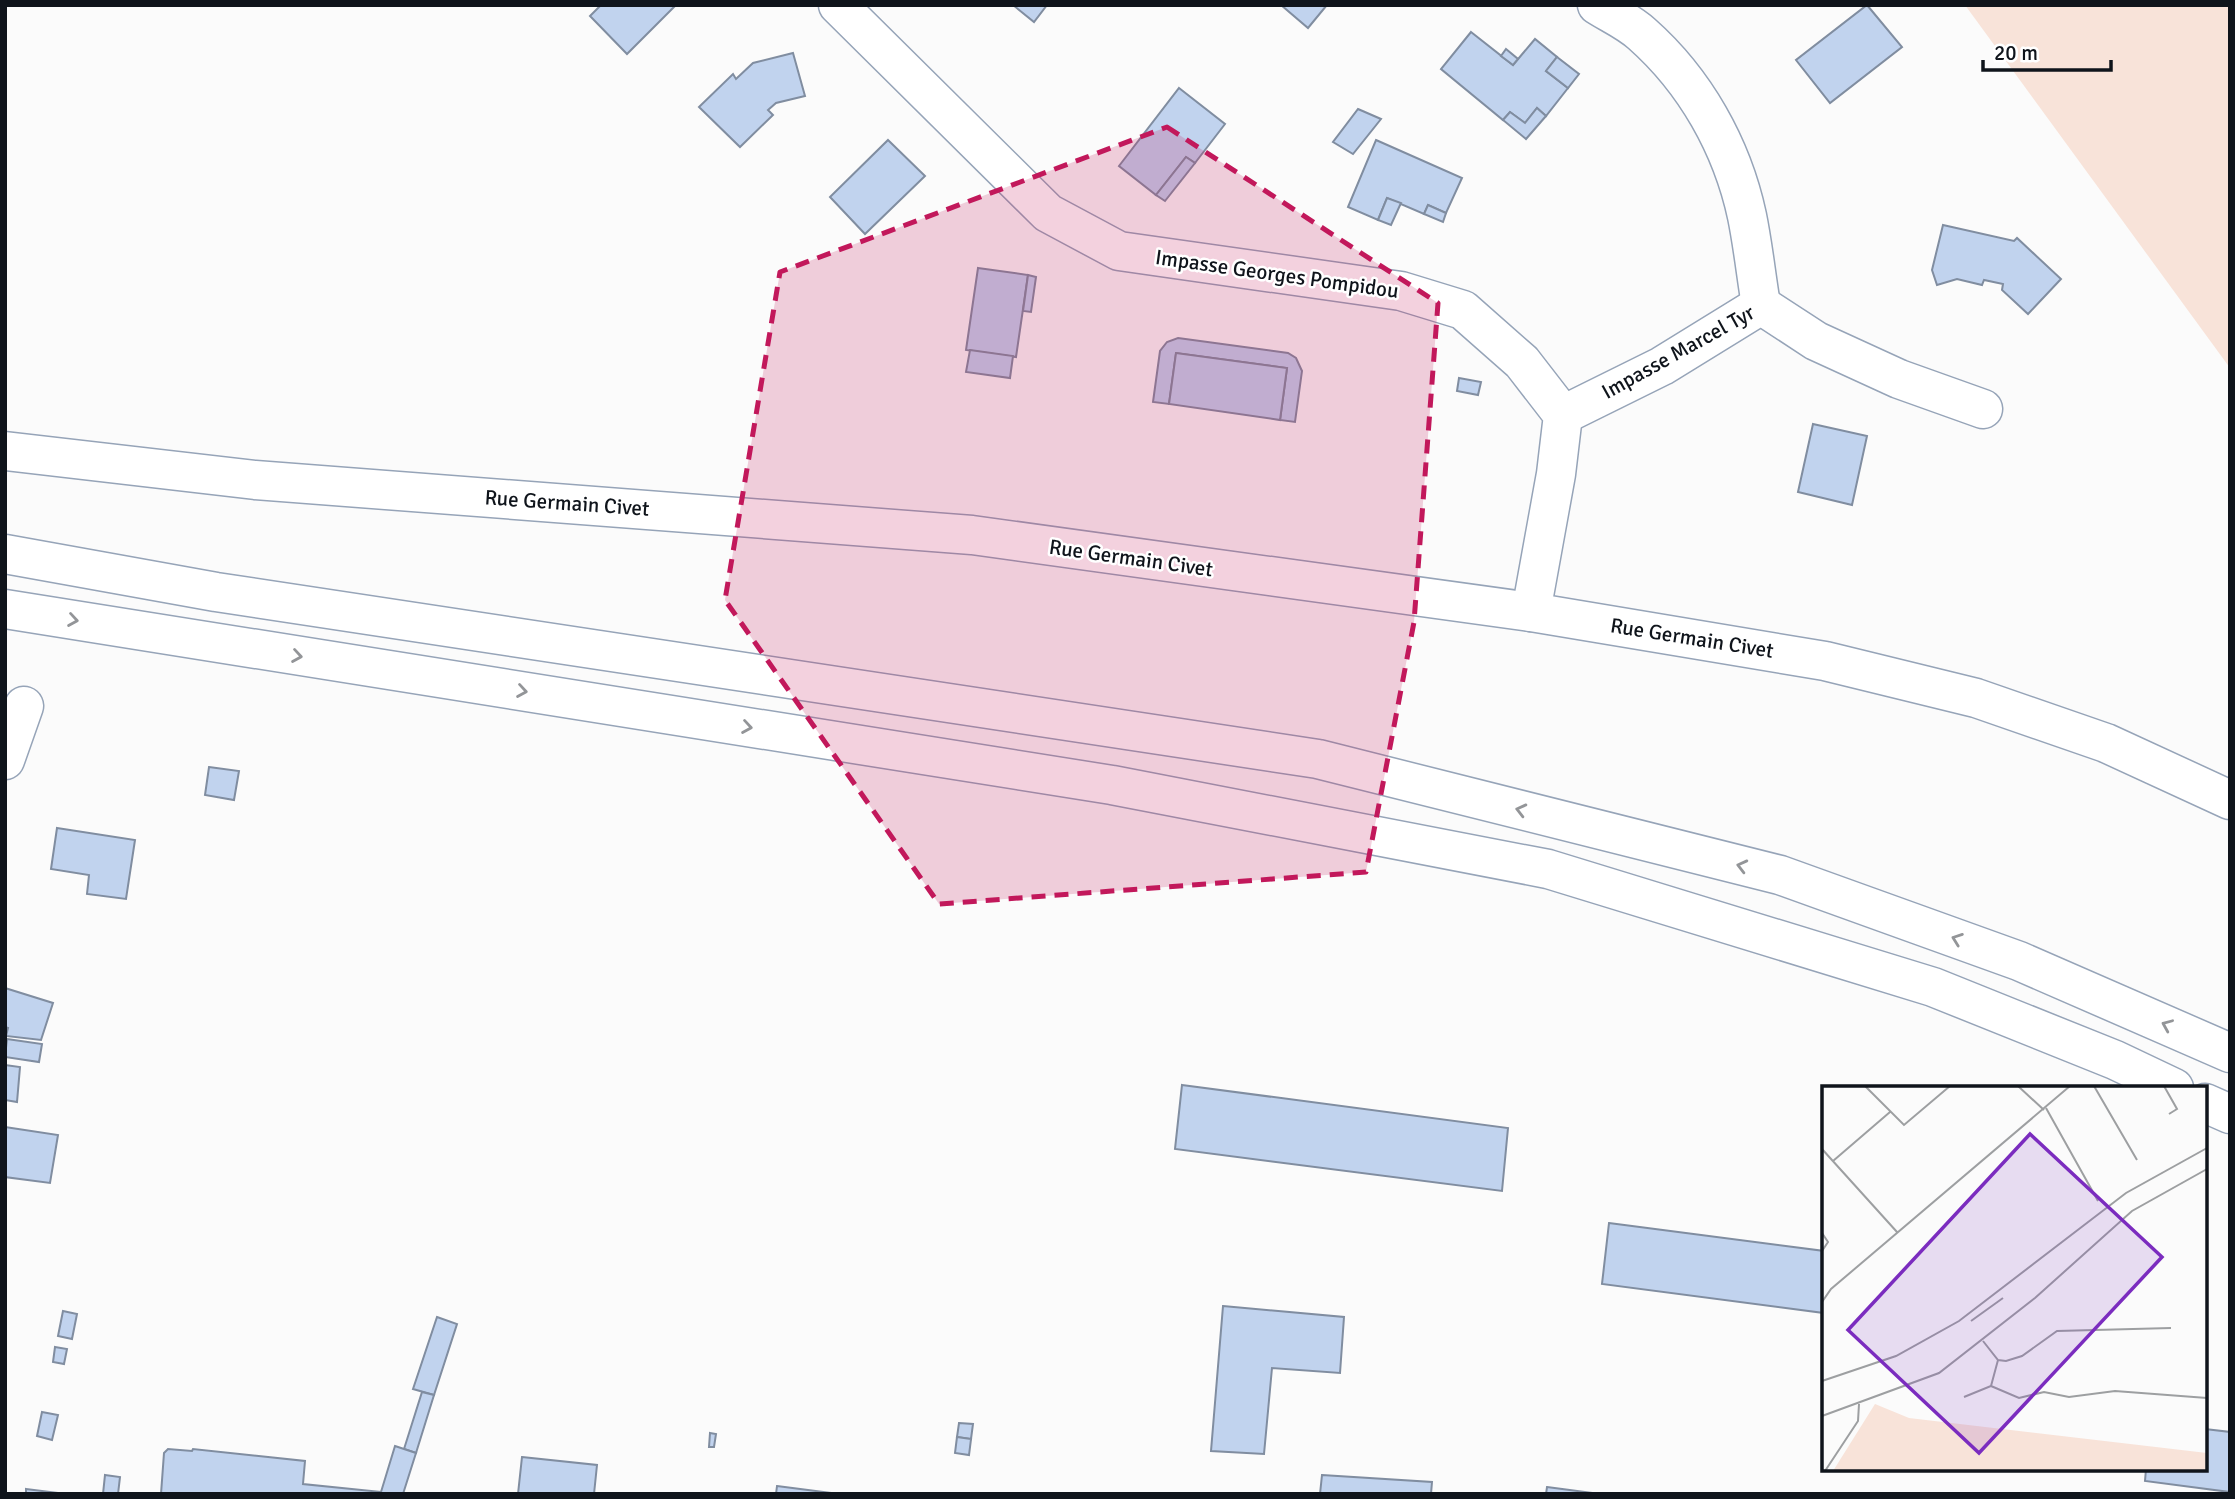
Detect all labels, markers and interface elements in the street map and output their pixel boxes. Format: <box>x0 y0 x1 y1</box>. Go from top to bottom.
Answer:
scale bar <box>1983 28 2111 72</box>
text: 20 m <box>1994 40 2038 66</box>
street label: Impasse Georges Pompidou <box>1154 244 1400 304</box>
street label: Impasse Marcel Tyr <box>1597 299 1759 405</box>
street label: Rue Germain Civet <box>484 484 650 522</box>
street label: Rue Germain Civet <box>1048 534 1214 582</box>
one-way arrow <box>67 612 79 627</box>
street label: Rue Germain Civet <box>1609 612 1775 664</box>
one-way arrow <box>291 648 303 663</box>
one-way arrow <box>516 683 528 698</box>
one-way arrow <box>741 719 753 734</box>
one-way arrow <box>1515 804 1527 818</box>
one-way arrow <box>1736 860 1748 874</box>
one-way arrow <box>1951 933 1963 947</box>
one-way arrow <box>2162 1020 2174 1034</box>
inset map <box>1822 1086 2207 1471</box>

